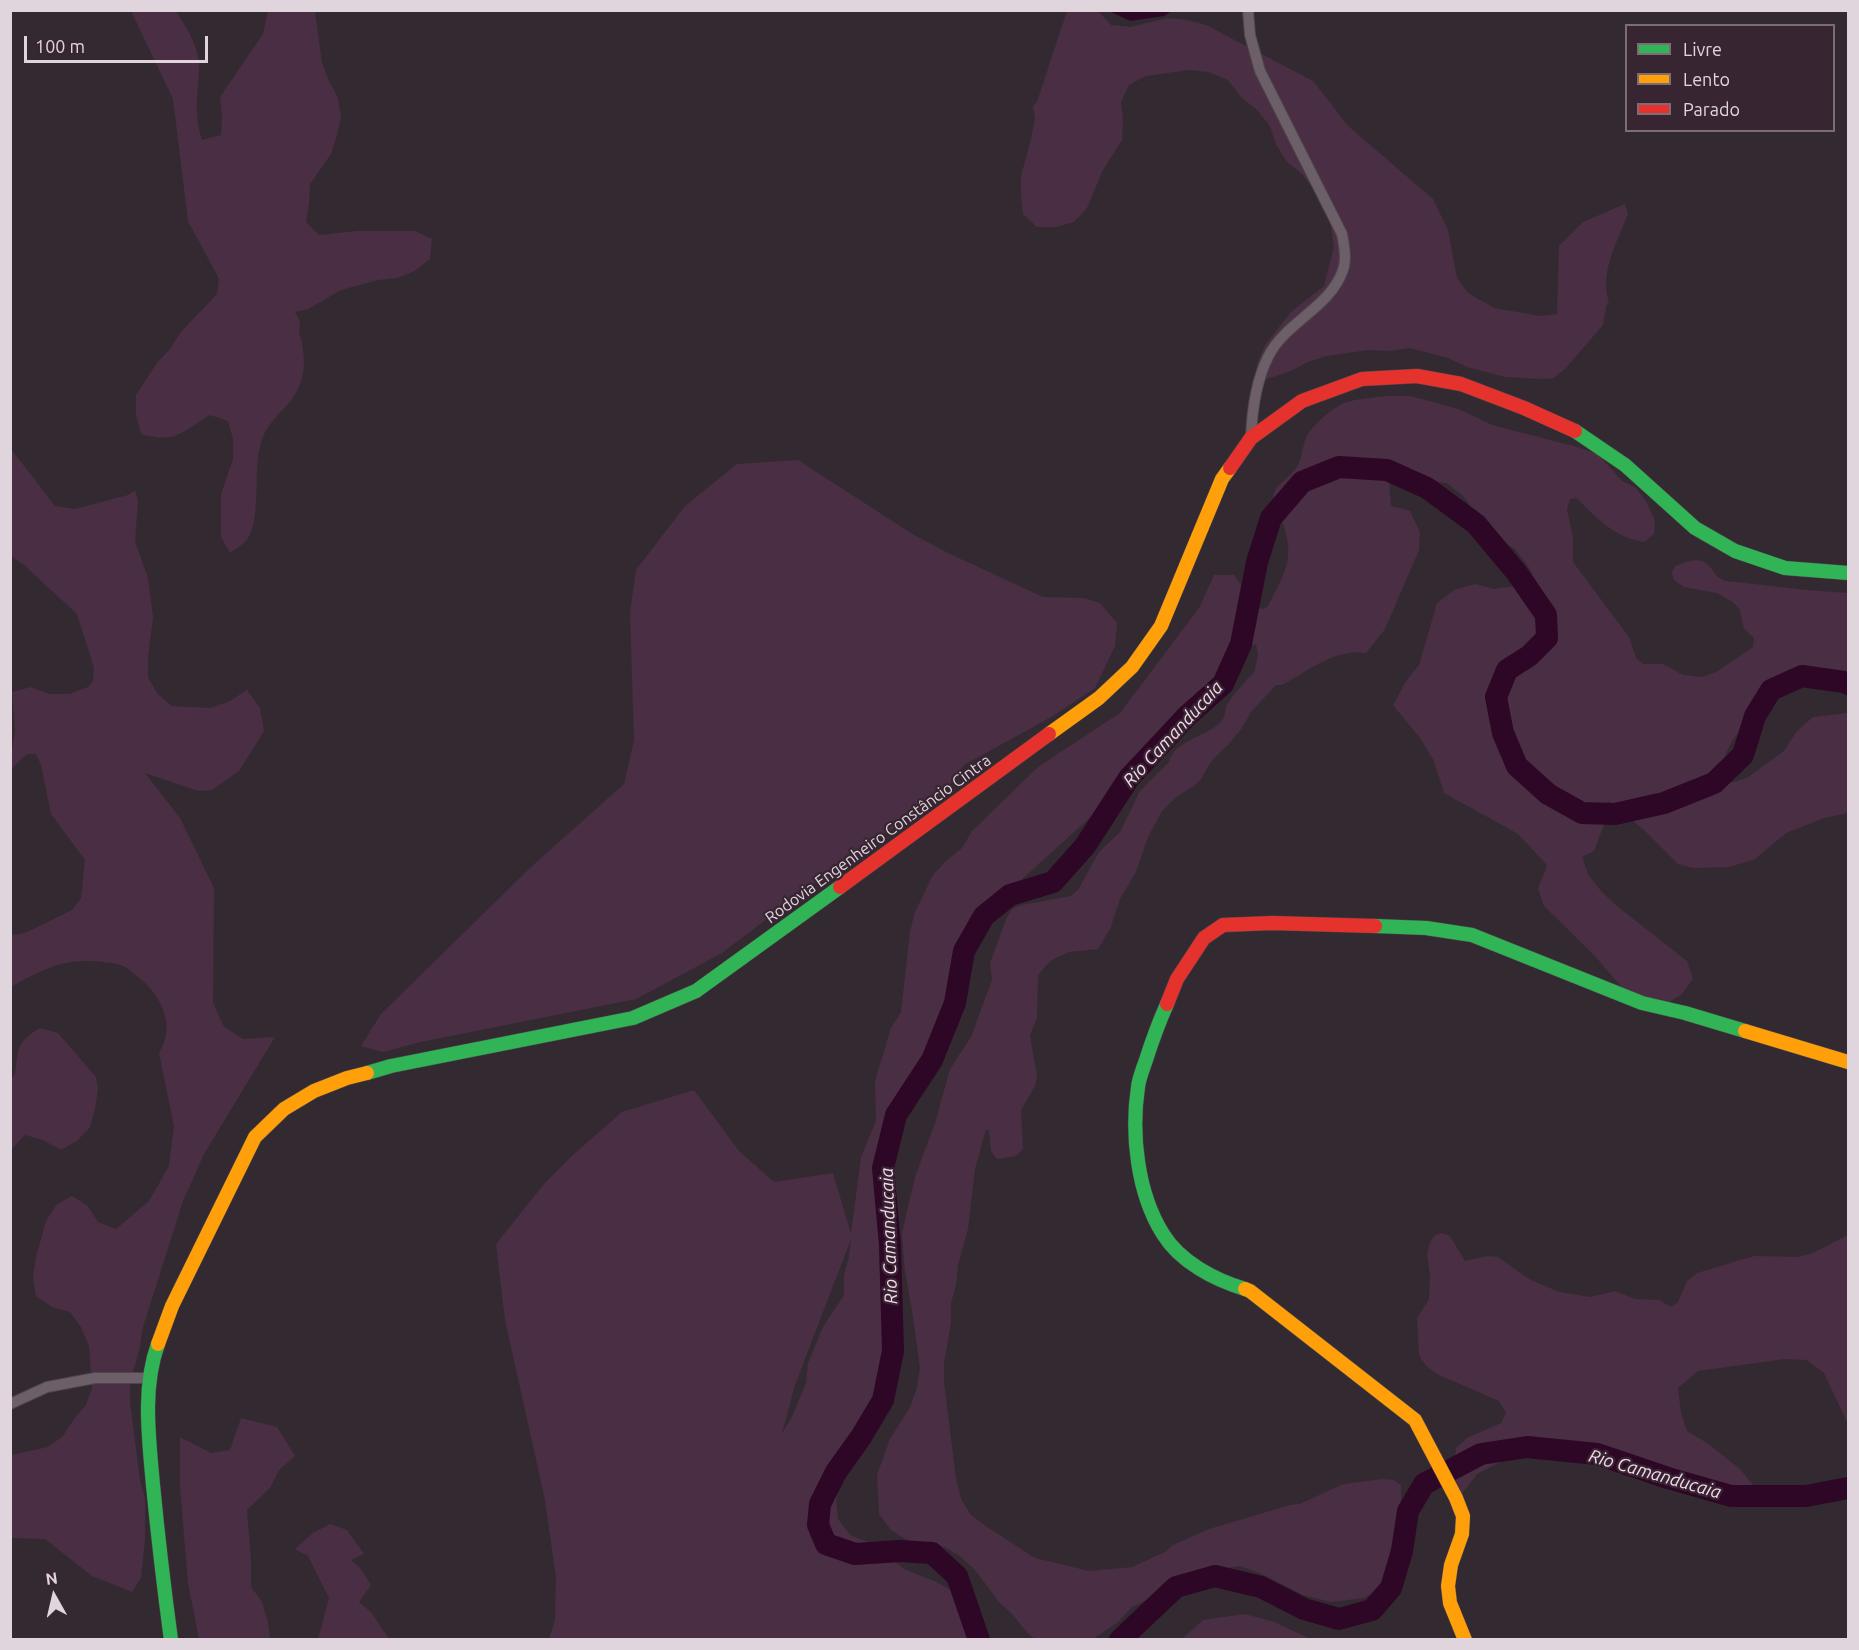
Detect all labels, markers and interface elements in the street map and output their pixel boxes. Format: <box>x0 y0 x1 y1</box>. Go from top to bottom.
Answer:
scale bar <box>27 24 212 62</box>
legend <box>1625 24 1835 132</box>
text: 100 m <box>35 36 85 56</box>
text: Livre <box>1683 39 1722 59</box>
text: Lento <box>1683 69 1730 89</box>
text: Parado <box>1683 99 1740 119</box>
water label: Rio Camanducaia <box>1119 677 1227 791</box>
street label: Rodovia Engenheiro Constâncio Cintra <box>761 751 995 927</box>
water label: Rio Camanducaia <box>876 1167 902 1305</box>
water label: Rio Camanducaia <box>1586 1445 1724 1503</box>
north arrow <box>24 1566 84 1626</box>
text: N <box>44 1568 59 1588</box>

